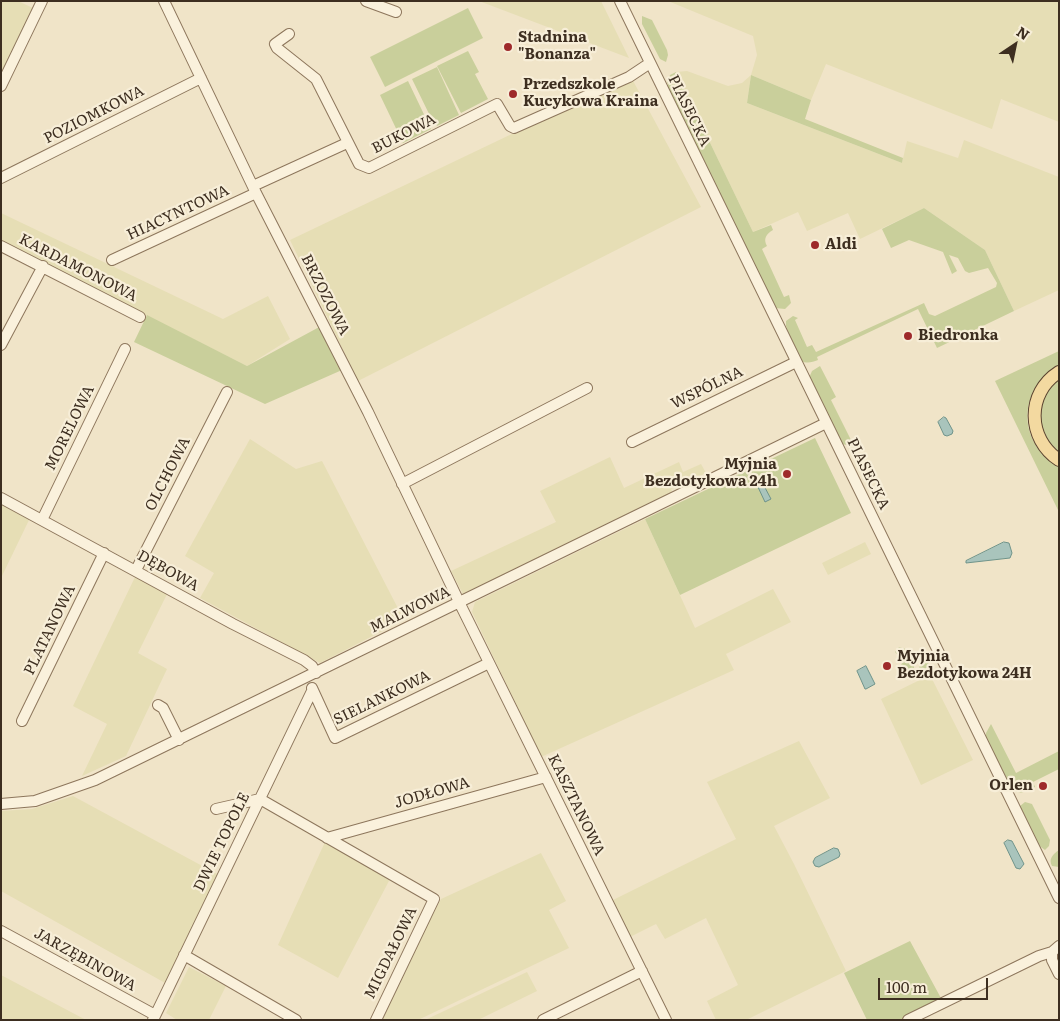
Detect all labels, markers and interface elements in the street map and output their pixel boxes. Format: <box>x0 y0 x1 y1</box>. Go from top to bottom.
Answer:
north arrow <box>990 20 1040 70</box>
text: N <box>1013 21 1034 44</box>
place label: Stadnina "Bonanza" <box>518 29 596 64</box>
marker: Stadnina "Bonanza" <box>502 41 514 53</box>
street label: PIASECKA <box>664 72 714 150</box>
place label: Przedszkole Kucykowa Kraina <box>523 76 658 111</box>
street label: POZIOMKOWA <box>41 82 147 148</box>
marker: Przedszkole Kucykowa Kraina <box>507 88 519 100</box>
street label: BUKOWA <box>369 110 439 158</box>
street label: HIACYNTOWA <box>124 181 232 245</box>
street label: KARDAMONOWA <box>16 230 140 306</box>
place label: Aldi <box>825 236 857 254</box>
marker: Aldi <box>809 239 821 251</box>
street label: BRZOZOWA <box>297 251 353 339</box>
place label: Biedronka <box>918 327 998 345</box>
marker: Biedronka <box>902 330 914 342</box>
street label: WSPÓLNA <box>668 363 746 413</box>
street label: MORELOWA <box>42 382 98 474</box>
street label: OLCHOWA <box>142 434 194 514</box>
street label: PIASECKA <box>843 435 893 513</box>
place label: Myjnia Bezdotykowa 24h <box>645 456 777 491</box>
marker: Myjnia Bezdotykowa 24h <box>781 468 793 480</box>
street label: DĘBOWA <box>134 547 202 595</box>
street label: PLATANOWA <box>20 582 80 678</box>
street label: MALWOWA <box>367 583 453 637</box>
place label: Myjnia Bezdotykowa 24H <box>897 648 1032 683</box>
marker: Myjnia Bezdotykowa 24H <box>881 660 893 672</box>
street label: SIELANKOWA <box>331 667 433 729</box>
street label: KASZTANOWA <box>544 751 608 859</box>
street label: JODŁOWA <box>392 774 472 812</box>
place label: Orlen <box>989 777 1033 795</box>
marker: Orlen <box>1037 780 1049 792</box>
street label: DWIE TOPOLE <box>190 789 254 895</box>
street label: MIGDAŁOWA <box>361 904 421 1002</box>
street label: JARZĘBINOWA <box>31 925 139 995</box>
scale bar <box>880 968 990 1000</box>
text: 100 m <box>886 975 927 998</box>

